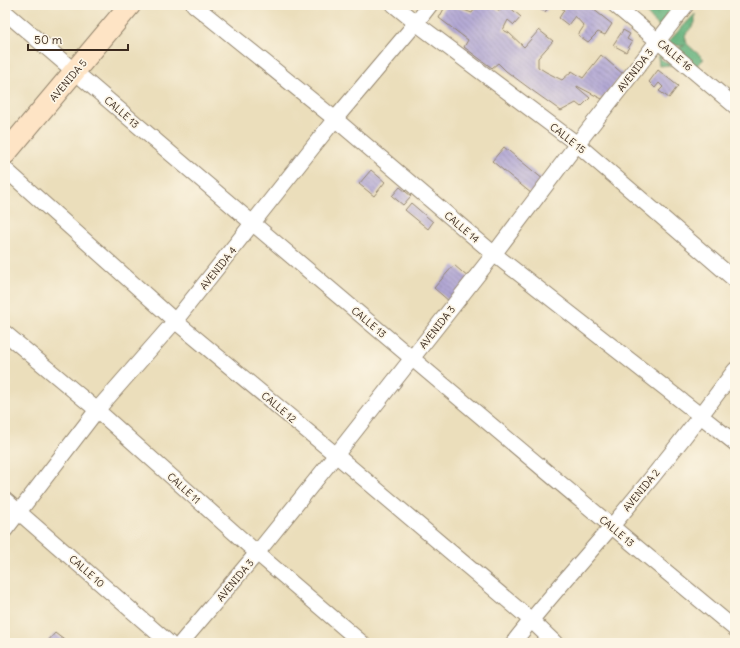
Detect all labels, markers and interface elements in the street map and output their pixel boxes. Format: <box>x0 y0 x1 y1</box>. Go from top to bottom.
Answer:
scale bar <box>28 26 128 52</box>
text: 50 m <box>34 32 63 47</box>
street label: CALLE 16 <box>654 37 695 74</box>
street label: AVENIDA 3 <box>615 46 656 94</box>
street label: AVENIDA 5 <box>47 56 90 104</box>
street label: CALLE 13 <box>102 94 142 131</box>
street label: CALLE 15 <box>547 120 588 157</box>
street label: CALLE 14 <box>441 209 482 246</box>
street label: AVENIDA 4 <box>197 244 240 292</box>
street label: AVENIDA 3 <box>417 303 458 351</box>
street label: CALLE 13 <box>348 304 389 341</box>
street label: CALLE 12 <box>259 389 299 426</box>
street label: AVENIDA 2 <box>620 466 663 514</box>
street label: CALLE 11 <box>164 470 203 507</box>
street label: CALLE 13 <box>596 513 637 550</box>
street label: CALLE 10 <box>66 552 107 590</box>
street label: AVENIDA 3 <box>214 556 257 604</box>

